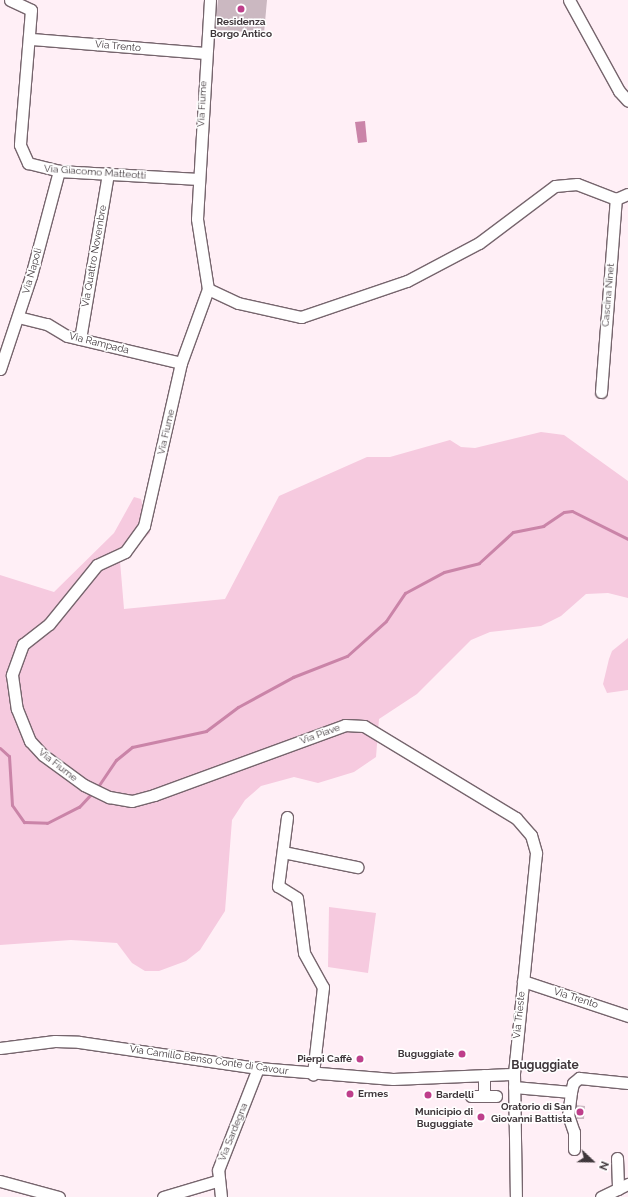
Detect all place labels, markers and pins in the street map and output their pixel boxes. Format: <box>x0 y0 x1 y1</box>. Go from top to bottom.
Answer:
marker: Residenza Borgo Antico <box>236 4 246 14</box>
place label: Residenza Borgo Antico <box>210 15 272 38</box>
place label: Buguggiate <box>398 1048 454 1060</box>
marker: Buguggiate <box>457 1049 467 1059</box>
place label: Pierpi Caffè <box>297 1053 352 1065</box>
marker: Pierpi Caffè <box>355 1054 365 1064</box>
place label: Ermes <box>358 1088 388 1100</box>
marker: Ermes <box>345 1089 355 1099</box>
place label: Bardelli <box>436 1089 474 1101</box>
marker: Bardelli <box>423 1090 433 1100</box>
place label: Oratorio di San Giovanni Battista <box>491 1100 572 1124</box>
place label: Municipio di Buguggiate <box>415 1105 473 1128</box>
marker: Oratorio di San Giovanni Battista <box>575 1107 585 1117</box>
marker: Municipio di Buguggiate <box>476 1112 486 1122</box>

